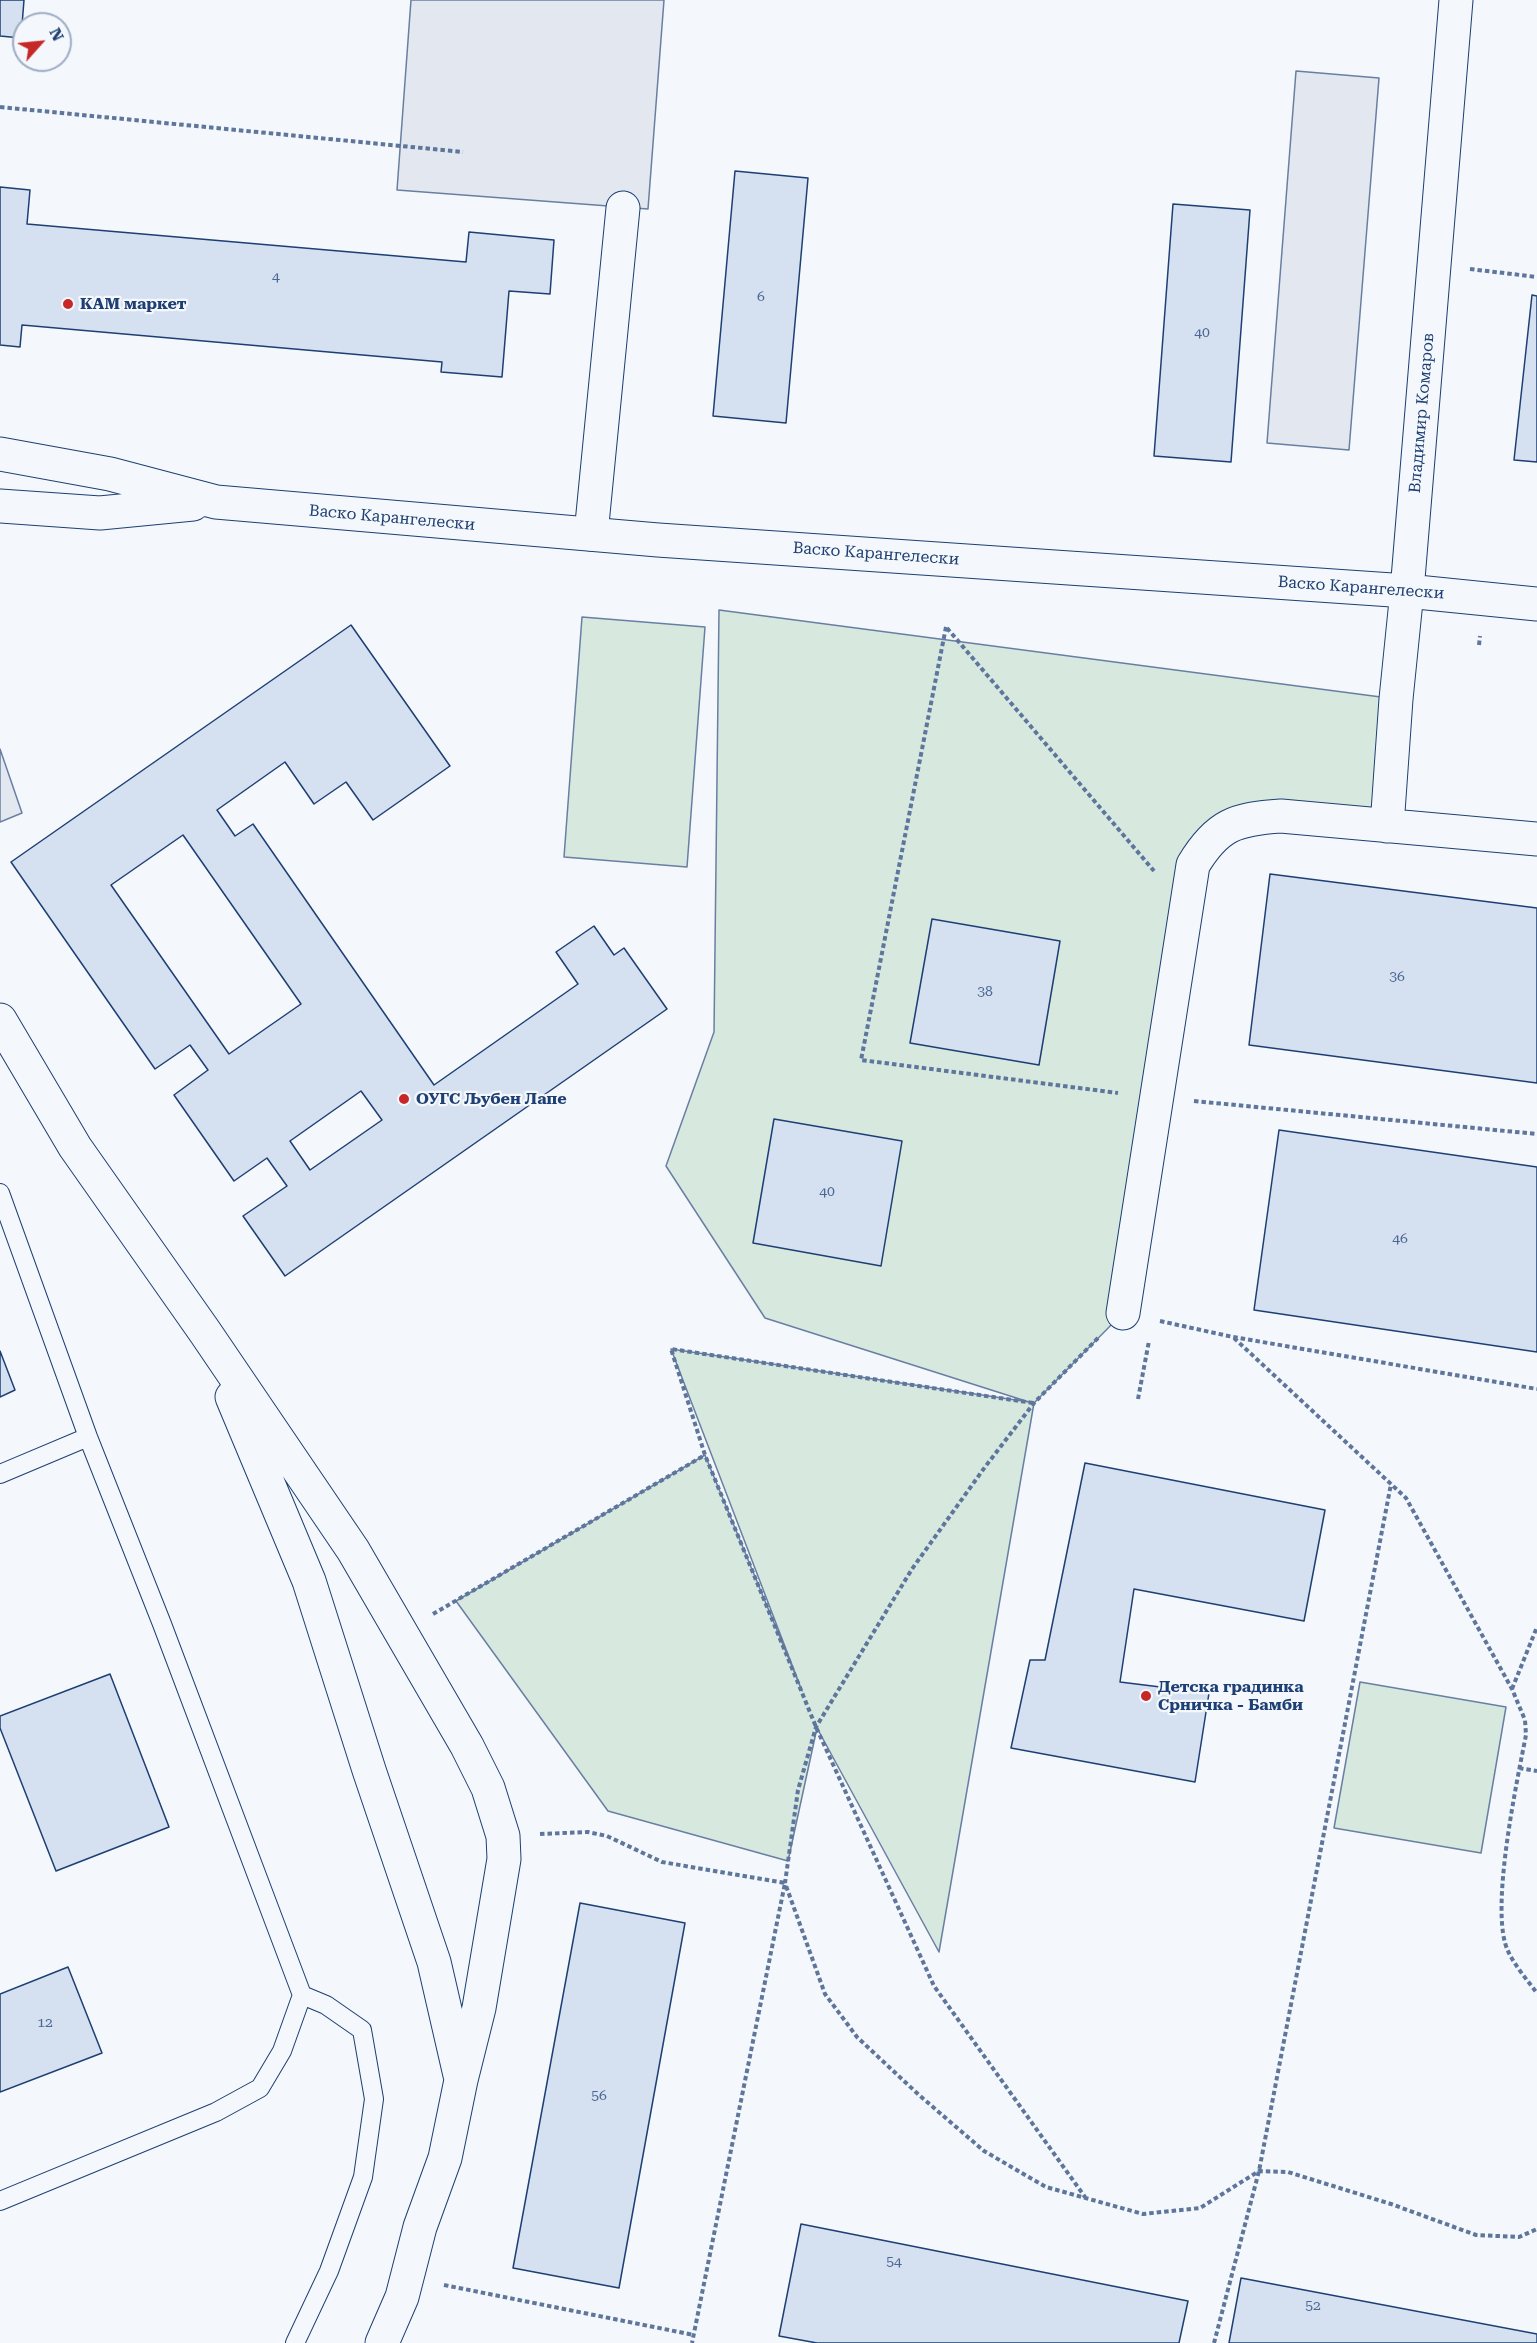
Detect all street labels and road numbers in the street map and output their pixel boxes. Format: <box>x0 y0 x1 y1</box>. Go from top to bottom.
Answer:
street label: Владимир Комаров <box>1405 332 1439 494</box>
street label: Васко Карангелески <box>308 501 476 535</box>
street label: Васко Карангелески <box>792 539 960 569</box>
street label: Васко Карангелески <box>1277 573 1445 603</box>

